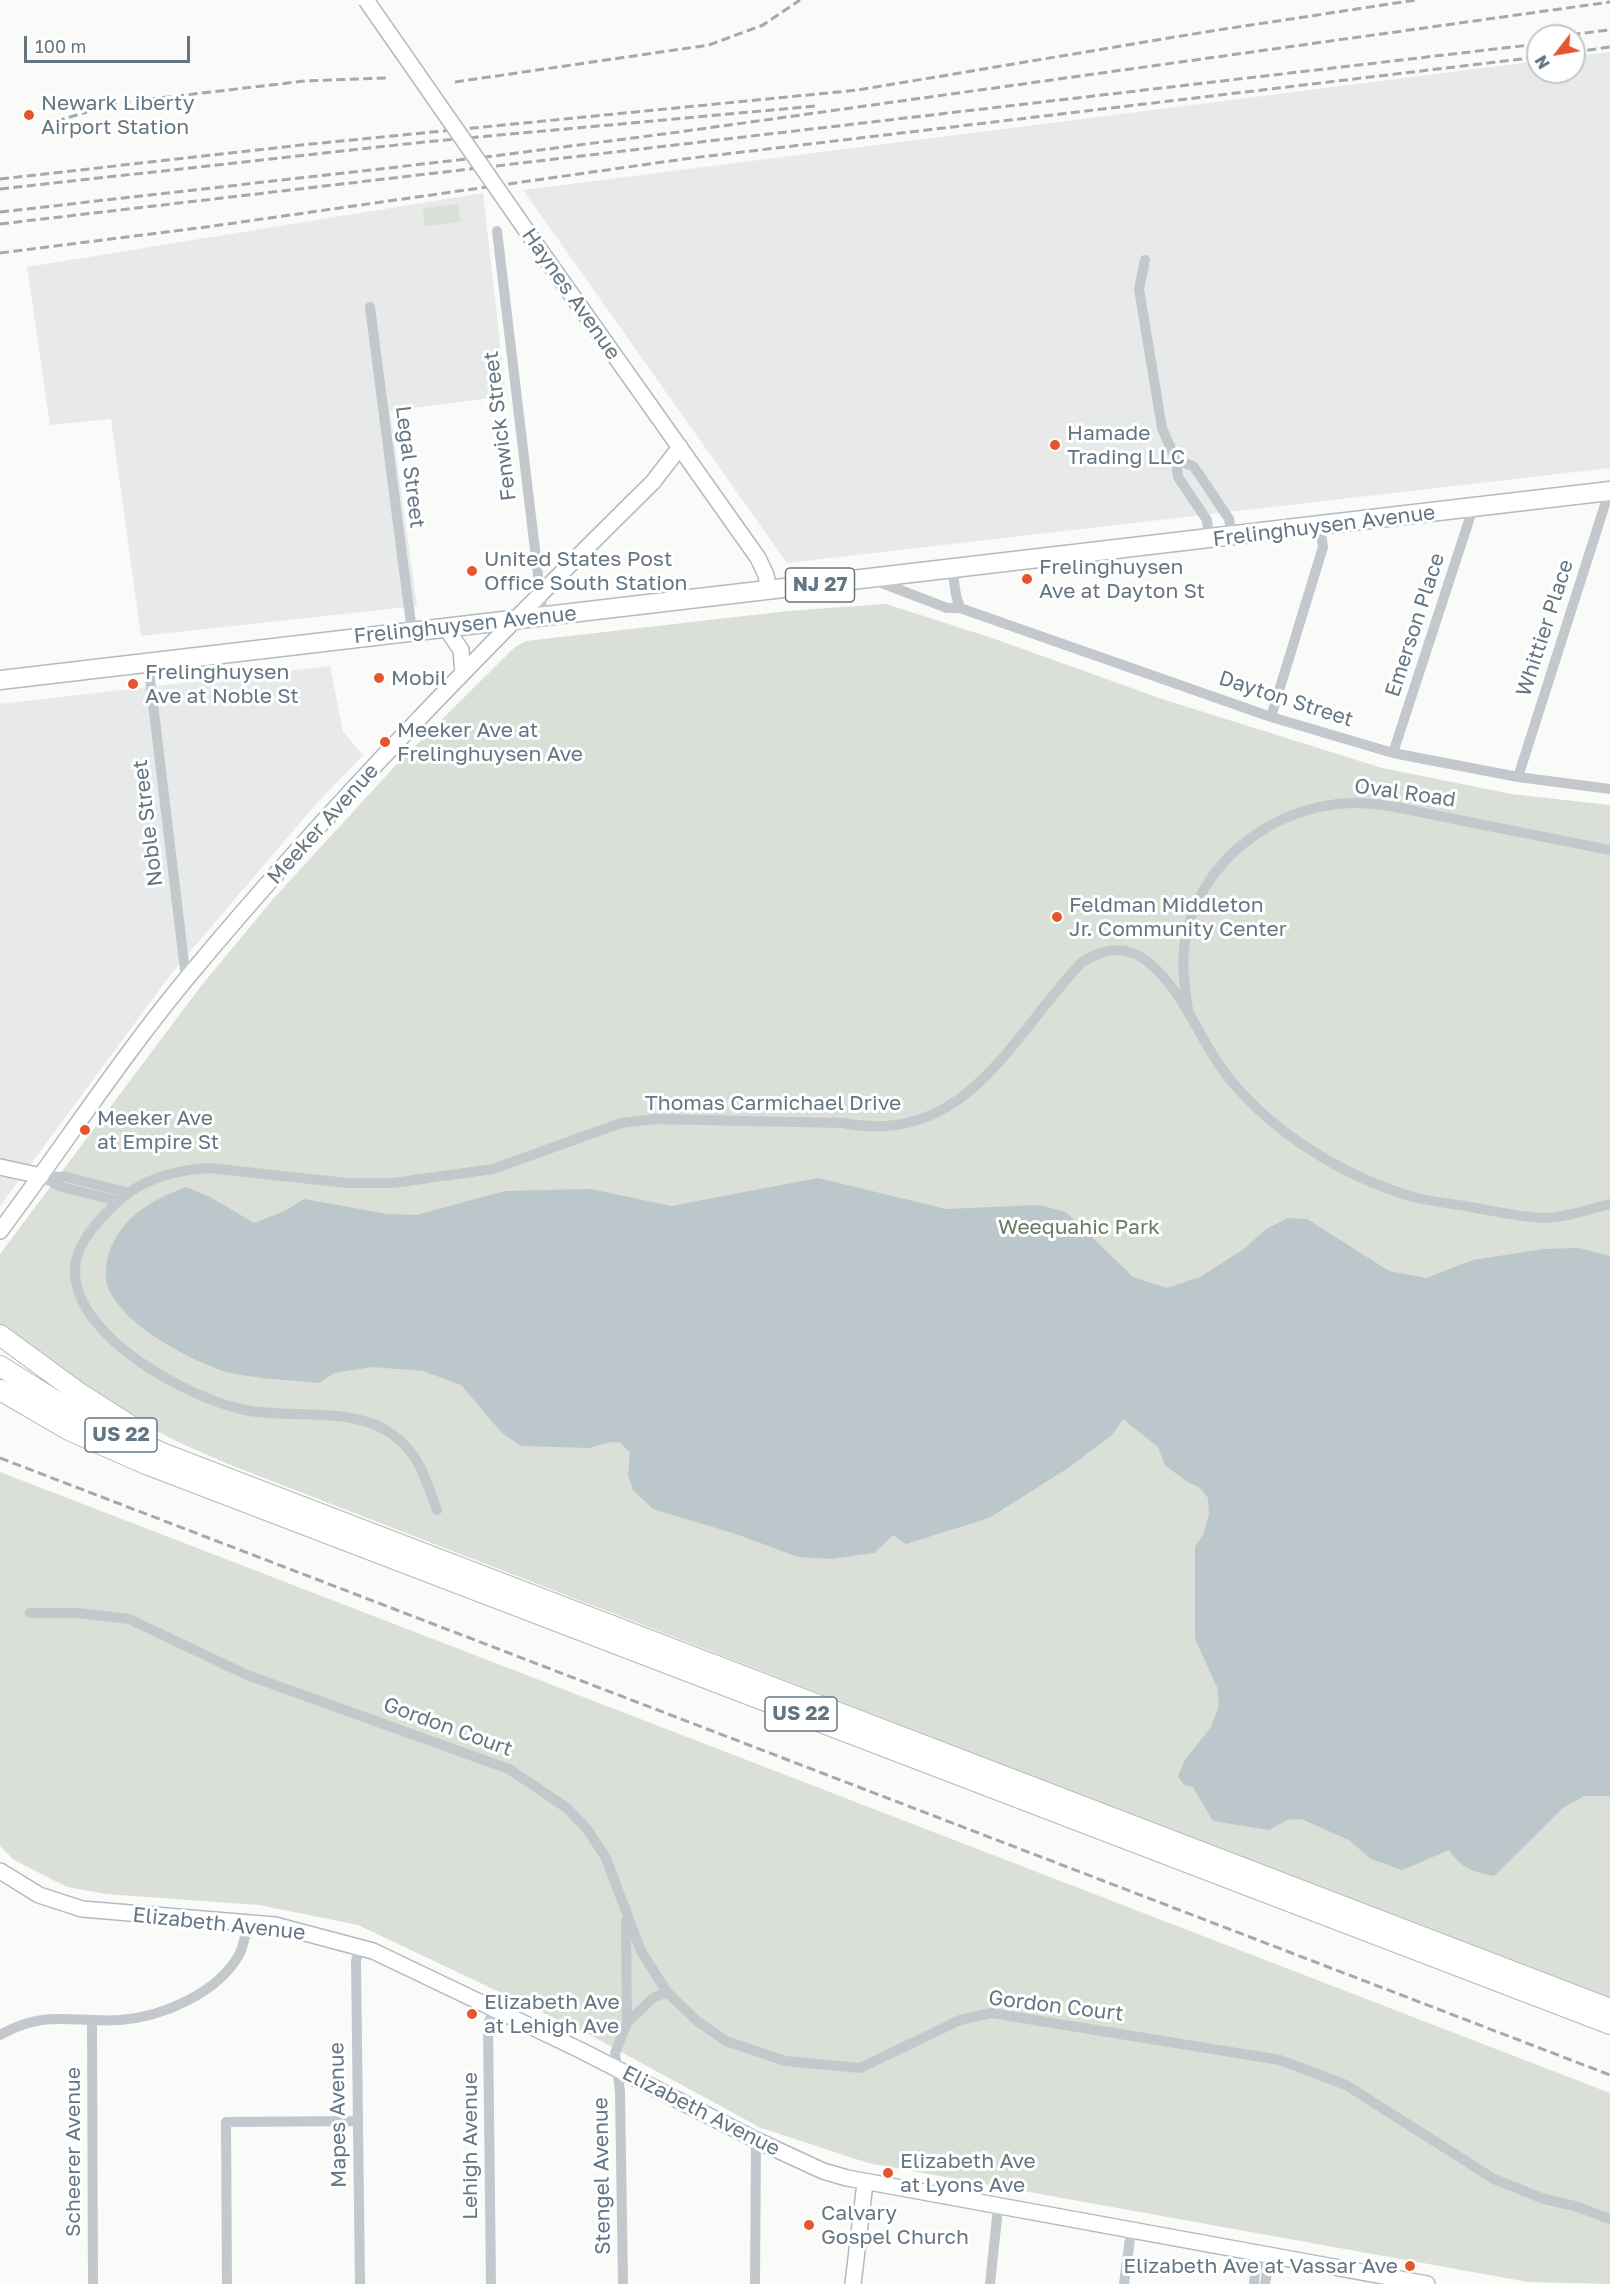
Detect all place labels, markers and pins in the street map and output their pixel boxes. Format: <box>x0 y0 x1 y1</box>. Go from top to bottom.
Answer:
place label: Newark Liberty Airport Station <box>41 90 195 140</box>
marker: Newark Liberty Airport Station <box>22 108 36 122</box>
place label: Hamade Trading LLC <box>1067 420 1185 470</box>
marker: Hamade Trading LLC <box>1048 438 1062 452</box>
place label: United States Post Office South Station <box>484 546 688 596</box>
place label: Frelinghuysen Ave at Dayton St <box>1039 554 1205 604</box>
marker: United States Post Office South Station <box>465 564 479 578</box>
marker: Frelinghuysen Ave at Dayton St <box>1020 572 1034 586</box>
place label: Frelinghuysen Ave at Noble St <box>145 659 299 709</box>
place label: Mobil <box>391 665 447 691</box>
marker: Mobil <box>372 671 386 685</box>
marker: Frelinghuysen Ave at Noble St <box>126 677 140 691</box>
place label: Meeker Ave at Frelinghuysen Ave <box>397 717 583 767</box>
marker: Meeker Ave at Frelinghuysen Ave <box>378 735 392 749</box>
place label: Feldman Middleton Jr. Community Center <box>1069 892 1287 942</box>
marker: Feldman Middleton Jr. Community Center <box>1050 910 1064 924</box>
place label: Meeker Ave at Empire St <box>97 1105 219 1155</box>
marker: Meeker Ave at Empire St <box>78 1123 92 1137</box>
place label: Elizabeth Ave at Lehigh Ave <box>484 1989 620 2039</box>
marker: Elizabeth Ave at Lehigh Ave <box>465 2007 479 2021</box>
place label: Elizabeth Ave at Lyons Ave <box>900 2148 1036 2198</box>
marker: Elizabeth Ave at Lyons Ave <box>881 2166 895 2180</box>
place label: Calvary Gospel Church <box>821 2200 969 2250</box>
marker: Calvary Gospel Church <box>802 2218 816 2232</box>
place label: Elizabeth Ave at Vassar Ave <box>1123 2253 1398 2279</box>
marker: Elizabeth Ave at Vassar Ave <box>1403 2259 1417 2273</box>

